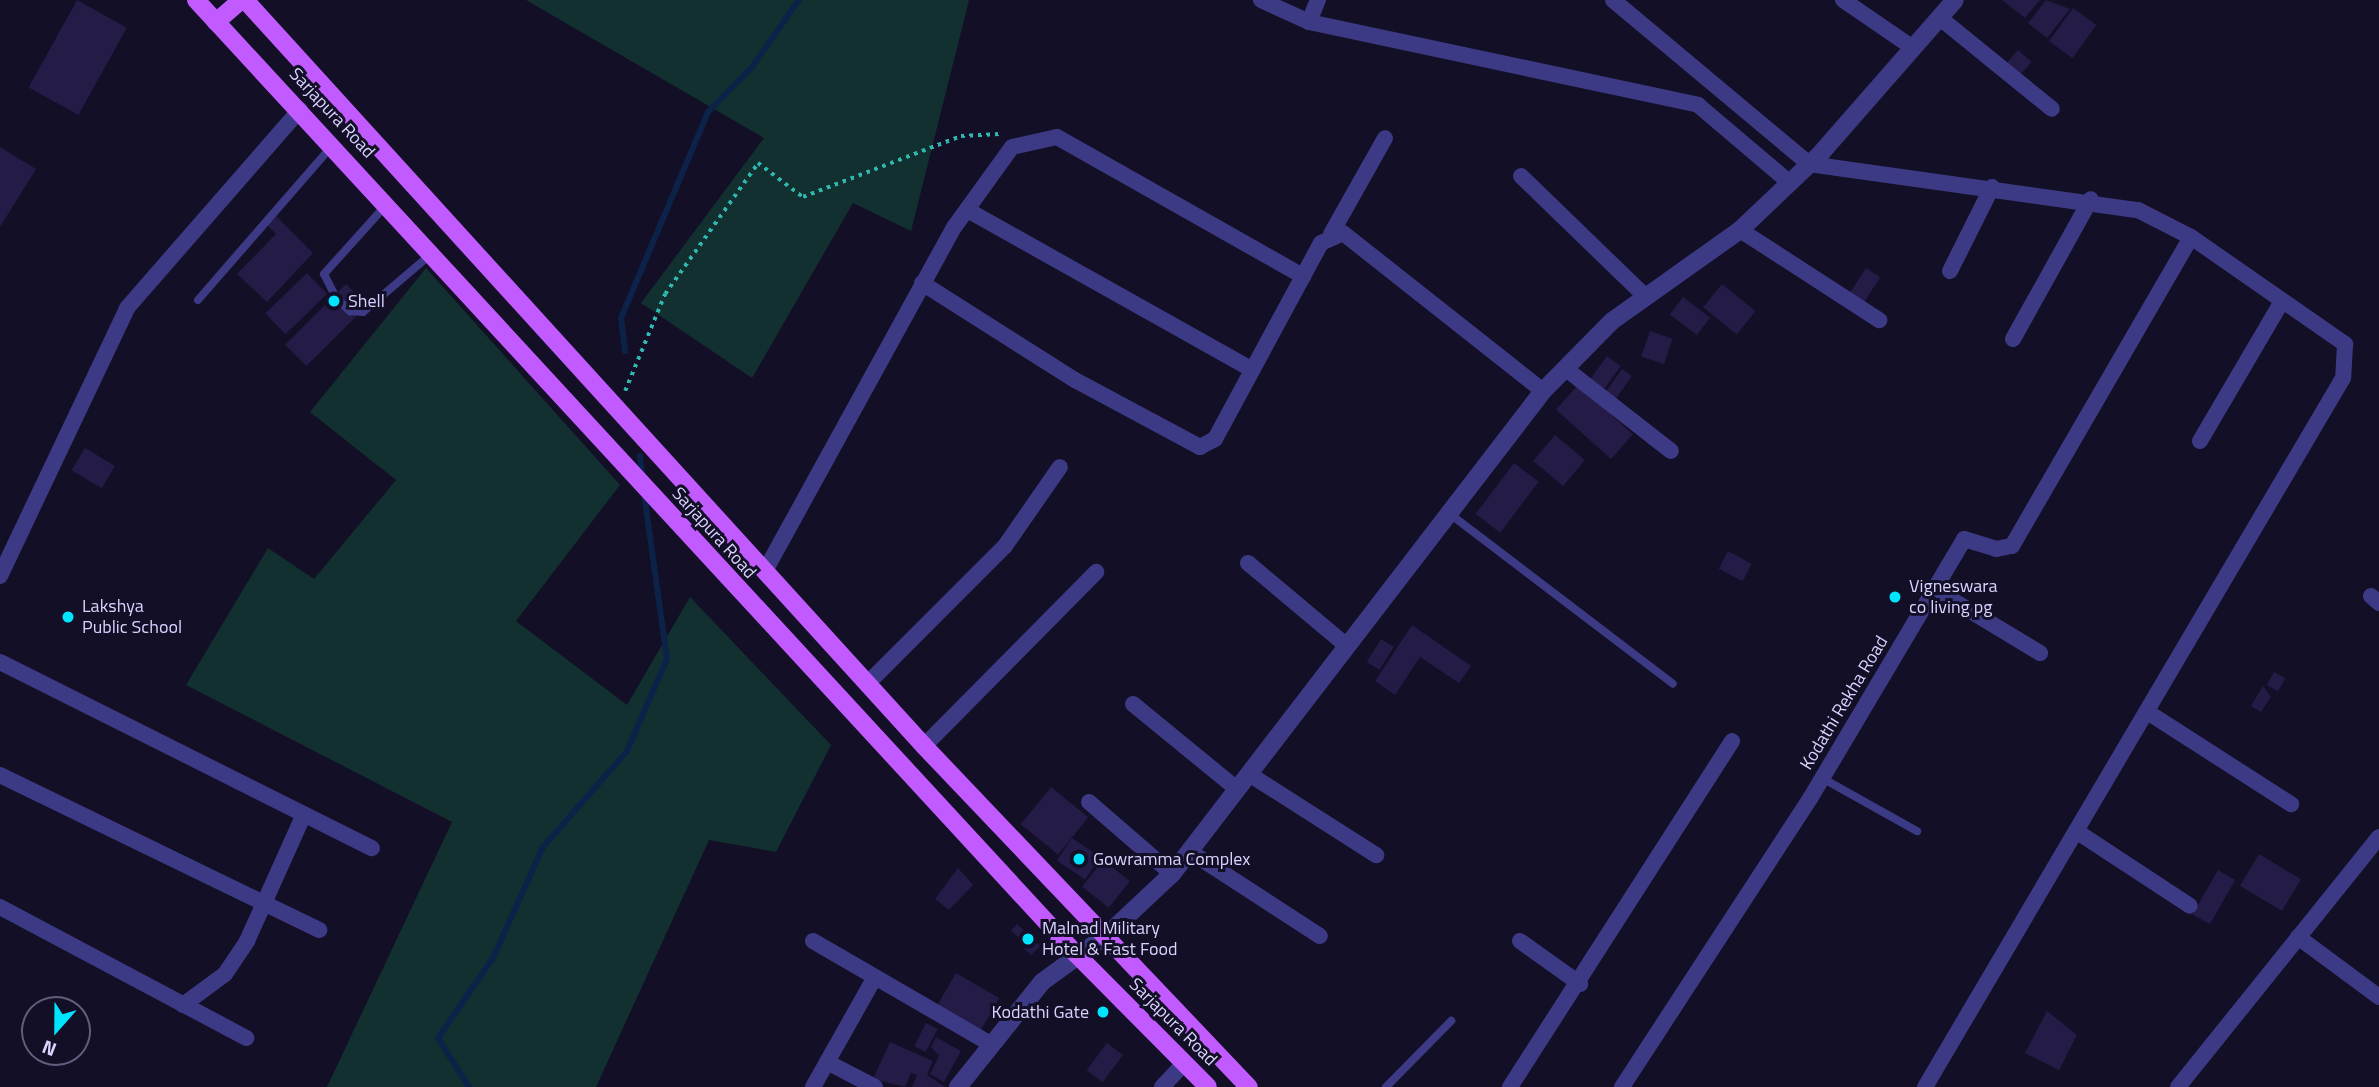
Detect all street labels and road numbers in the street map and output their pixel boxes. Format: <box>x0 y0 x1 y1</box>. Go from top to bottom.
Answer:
street label: Sarjapura Road <box>285 64 379 162</box>
street label: Sarjapura Road <box>667 483 761 583</box>
street label: Kodathi Rekha Road <box>1796 632 1892 774</box>
street label: Sarjapura Road <box>1125 974 1221 1070</box>

